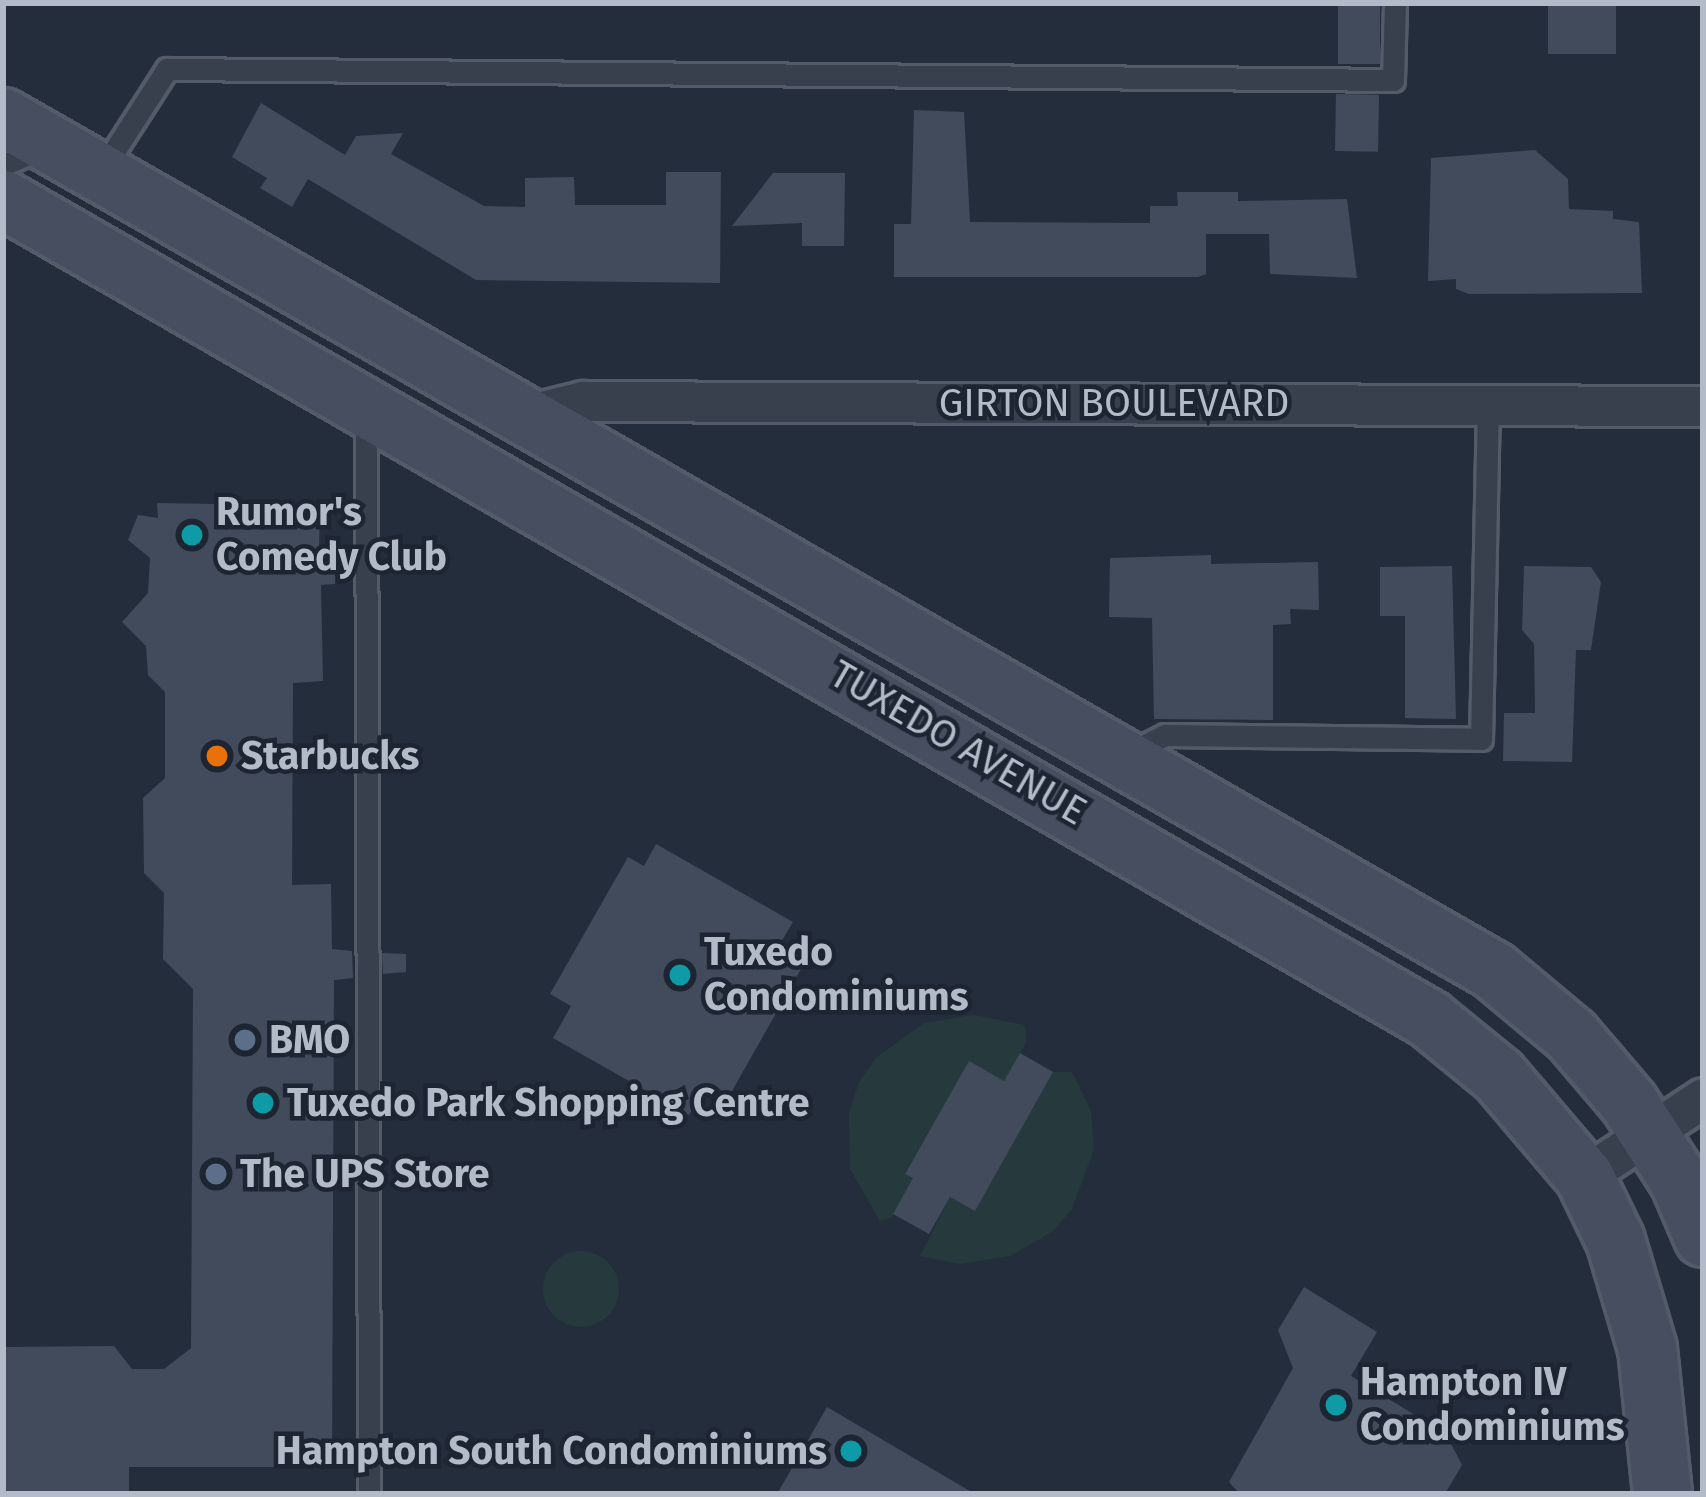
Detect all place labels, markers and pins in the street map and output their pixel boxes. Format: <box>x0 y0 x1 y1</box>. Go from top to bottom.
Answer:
place label: Rumor's Comedy Club <box>216 490 447 581</box>
marker: Rumor's Comedy Club <box>179 522 205 548</box>
place label: Starbucks <box>241 733 419 779</box>
marker: Starbucks <box>204 743 230 769</box>
place label: Tuxedo Condominiums <box>704 930 969 1021</box>
marker: Tuxedo Condominiums <box>667 962 693 988</box>
place label: BMO <box>269 1017 350 1063</box>
marker: BMO <box>232 1027 258 1053</box>
place label: Tuxedo Park Shopping Centre <box>287 1080 809 1126</box>
marker: Tuxedo Park Shopping Centre <box>250 1090 276 1116</box>
place label: The UPS Store <box>240 1151 489 1197</box>
marker: The UPS Store <box>203 1161 229 1187</box>
place label: Hampton IV Condominiums <box>1360 1360 1625 1451</box>
marker: Hampton IV Condominiums <box>1323 1392 1349 1418</box>
place label: Hampton South Condominiums <box>276 1428 827 1474</box>
marker: Hampton South Condominiums <box>838 1438 864 1464</box>

